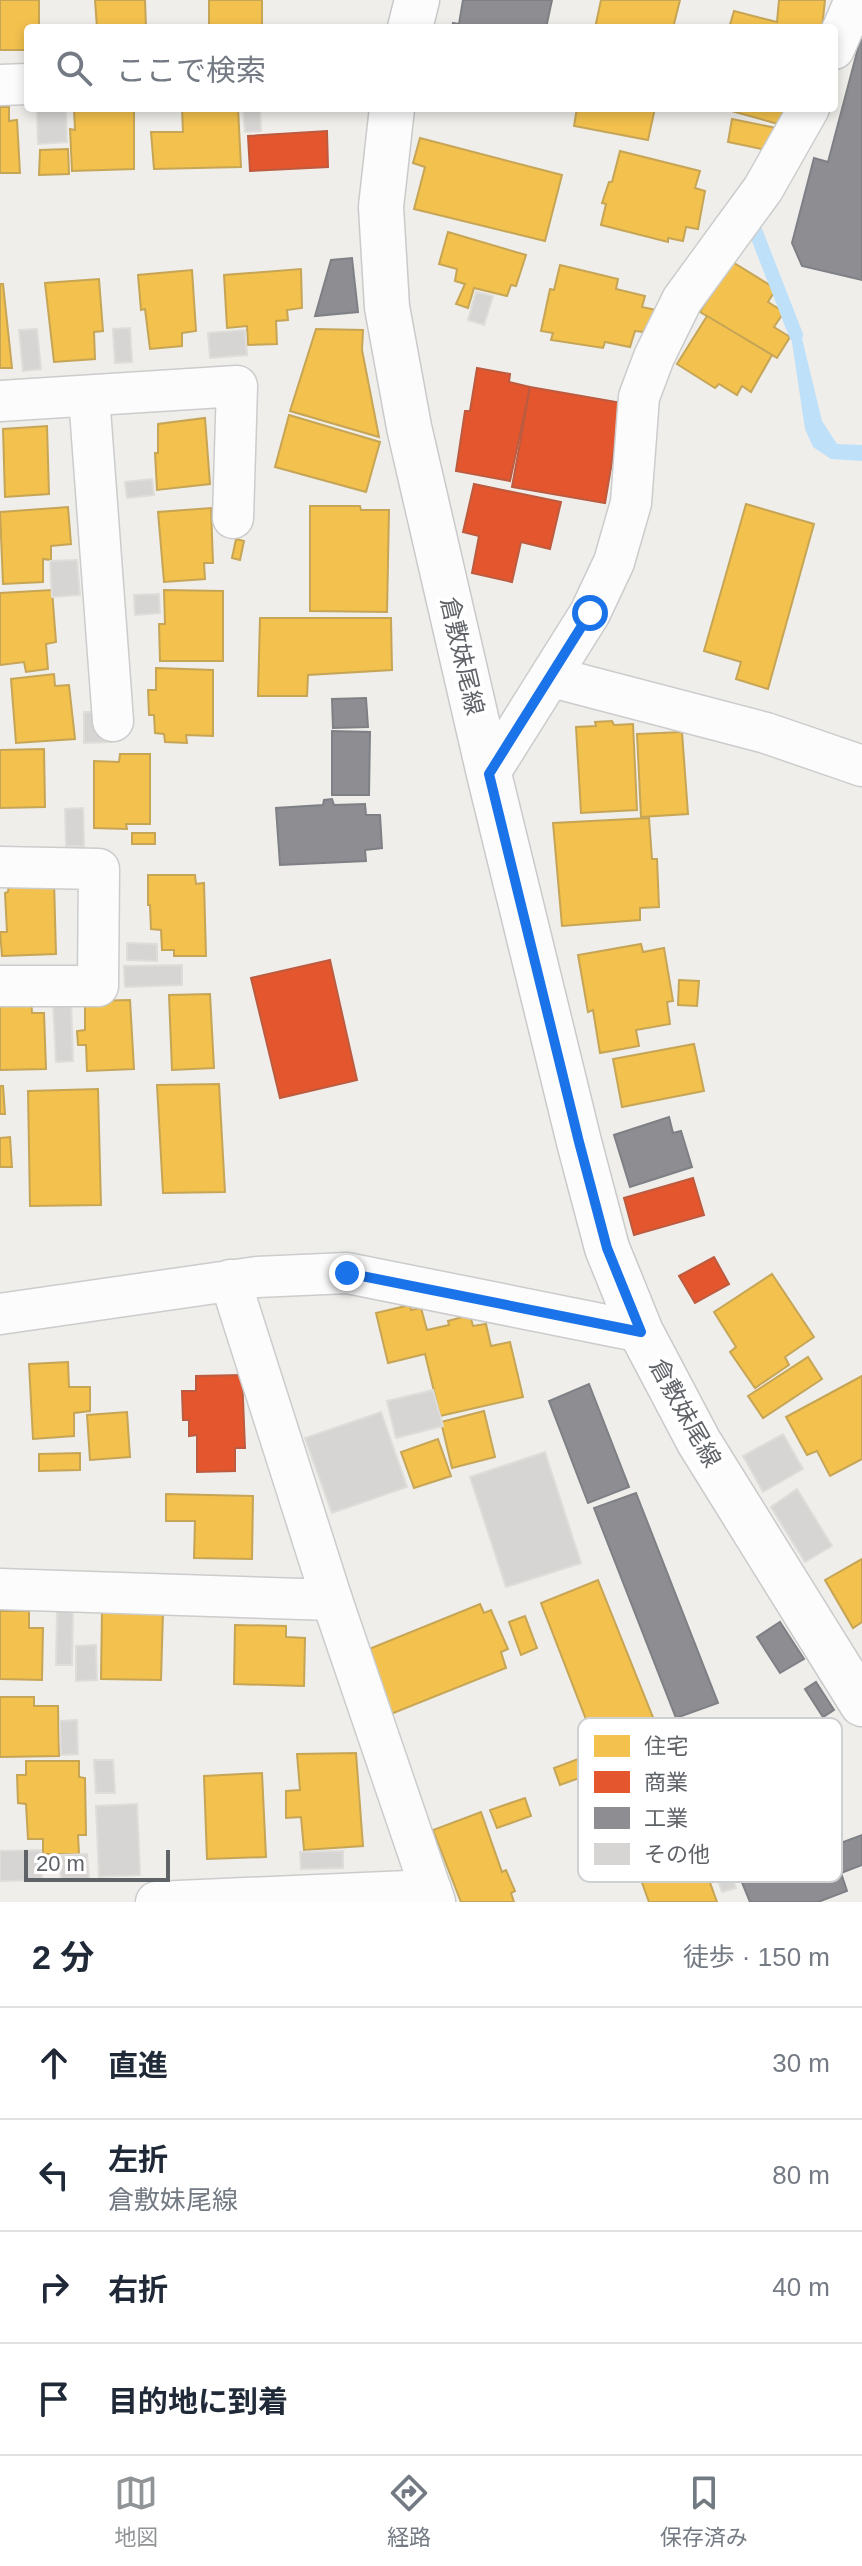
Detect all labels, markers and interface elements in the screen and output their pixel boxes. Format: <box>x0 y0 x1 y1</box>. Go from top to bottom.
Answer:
search box <box>24 24 838 112</box>
icon: search <box>52 46 96 90</box>
text: ここで検索 <box>116 54 266 87</box>
street label: 倉敷妹尾線 <box>436 594 489 717</box>
route start <box>572 595 608 631</box>
route end <box>329 1255 365 1291</box>
street label: 倉敷妹尾線 <box>645 1354 726 1472</box>
legend <box>578 1718 842 1882</box>
text: 住宅 <box>644 1734 688 1759</box>
text: 商業 <box>644 1770 688 1795</box>
text: 工業 <box>644 1806 688 1831</box>
text: その他 <box>644 1842 710 1867</box>
scale bar <box>24 1846 170 1882</box>
text: 20 m <box>36 1851 85 1876</box>
text: 2 分 <box>32 1938 94 1976</box>
text: 徒歩 · 150 m <box>683 1942 830 1972</box>
icon: ahead <box>32 2041 76 2085</box>
text: 30 m <box>772 2048 830 2078</box>
text: 直進 <box>108 2049 168 2082</box>
text: 左折 <box>108 2143 168 2176</box>
icon: left <box>32 2153 76 2197</box>
text: 80 m <box>772 2160 830 2190</box>
text: 倉敷妹尾線 <box>108 2185 238 2215</box>
icon: right <box>32 2265 76 2309</box>
text: 40 m <box>772 2272 830 2302</box>
text: 右折 <box>108 2273 168 2306</box>
icon: arrive <box>32 2377 76 2421</box>
text: 目的地に到着 <box>108 2385 288 2418</box>
tab: 地図 <box>114 2471 158 2551</box>
tab: 経路 <box>387 2471 431 2551</box>
tab: 保存済み <box>660 2471 748 2551</box>

